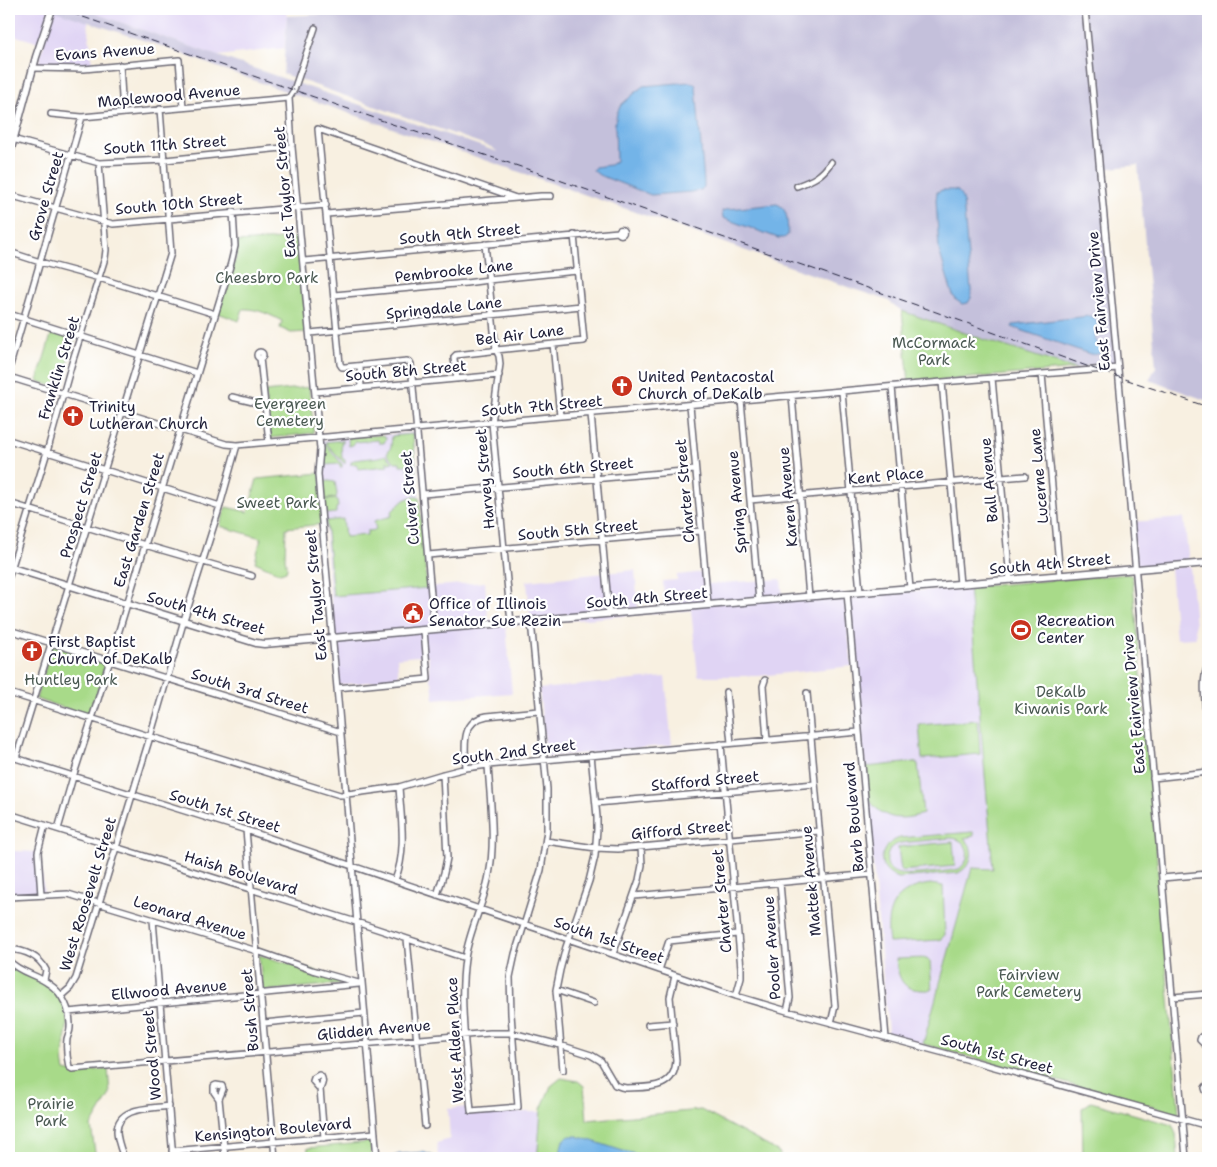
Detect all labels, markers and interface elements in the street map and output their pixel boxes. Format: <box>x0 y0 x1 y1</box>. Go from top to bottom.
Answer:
street label: Evans Avenue <box>54 39 156 65</box>
street label: Maplewood Avenue <box>97 80 241 112</box>
street label: East Taylor Street <box>269 125 301 259</box>
street label: South 11th Street <box>103 131 227 159</box>
street label: Grove Street <box>24 149 68 243</box>
street label: South 10th Street <box>114 188 244 220</box>
street label: South 9th Street <box>398 219 522 249</box>
street label: East Fairview Drive <box>1083 230 1115 372</box>
street label: Pembrooke Lane <box>394 255 514 287</box>
park label: Cheesbro Park <box>215 268 319 288</box>
street label: Springdale Lane <box>385 292 503 324</box>
street label: Franklin Street <box>34 314 84 422</box>
street label: Bel Air Lane <box>475 320 565 350</box>
park label: McCormack Park <box>892 333 976 370</box>
street label: South 8th Street <box>344 356 468 386</box>
place label: United Pentacostal Church of DeKalb <box>638 367 775 404</box>
church icon: United Pentacostal Church of DeKalb <box>610 374 634 398</box>
street label: South 7th Street <box>480 391 604 421</box>
park label: Evergreen Cemetery <box>254 394 326 431</box>
place label: Trinity Lutheran Church <box>89 397 208 434</box>
church icon: Trinity Lutheran Church <box>61 404 85 428</box>
street label: Lucerne Lane <box>1025 427 1053 525</box>
street label: Harvey Street <box>471 428 499 530</box>
street label: Ball Avenue <box>975 437 1003 523</box>
street label: Charter Street <box>670 438 700 544</box>
street label: Karen Avenue <box>774 446 802 548</box>
street label: Prospect Street <box>55 449 107 561</box>
street label: East Garden Street <box>109 450 169 590</box>
street label: Culver Street <box>396 450 424 546</box>
street label: Spring Avenue <box>723 450 751 554</box>
street label: South 6th Street <box>512 453 634 483</box>
street label: Kent Place <box>847 463 925 489</box>
park label: Sweet Park <box>236 493 318 513</box>
street label: South 5th Street <box>517 515 639 545</box>
street label: East Taylor Street <box>300 528 332 662</box>
street label: South 4th Street <box>988 549 1112 579</box>
street label: South 4th Street <box>585 583 709 613</box>
street label: South 4th Street <box>145 587 267 639</box>
place label: Office of Illinois Senator Sue Rezin <box>429 594 561 631</box>
public building icon: Office of Illinois Senator Sue Rezin <box>401 601 425 625</box>
place label: Recreation Center <box>1037 611 1115 648</box>
sports icon: Recreation Center <box>1009 618 1033 642</box>
place label: First Baptist Church of DeKalb <box>48 632 173 669</box>
street label: East Fairview Drive <box>1118 633 1150 775</box>
church icon: First Baptist Church of DeKalb <box>20 639 44 663</box>
street label: South 3rd Street <box>189 664 311 718</box>
park label: Huntley Park <box>24 670 118 690</box>
park label: DeKalb Kiwanis Park <box>1014 682 1108 719</box>
street label: South 2nd Street <box>451 734 577 770</box>
street label: Barb Boulevard <box>839 761 869 873</box>
street label: Stafford Street <box>650 766 760 796</box>
street label: South 1st Street <box>167 785 283 837</box>
street label: West Roosevelt Street <box>55 814 121 974</box>
street label: Gifford Street <box>630 816 732 844</box>
street label: Mattek Avenue <box>796 825 826 937</box>
street label: Haish Boulevard <box>182 846 301 900</box>
street label: Charter Street <box>707 848 737 954</box>
street label: Leonard Avenue <box>131 891 249 945</box>
street label: Pooler Avenue <box>758 895 786 1001</box>
street label: South 1st Street <box>551 912 667 968</box>
park label: Fairview Park Cemetery <box>976 965 1082 1002</box>
street label: Bush Street <box>236 968 264 1052</box>
street label: Ellwood Avenue <box>110 975 228 1005</box>
street label: West Alden Place <box>442 976 468 1104</box>
street label: Wood Street <box>138 1009 166 1101</box>
street label: Glidden Avenue <box>316 1015 432 1045</box>
street label: South 1st Street <box>939 1029 1055 1079</box>
park label: Prairie Park <box>28 1094 74 1131</box>
street label: Kensington Boulevard <box>194 1113 353 1147</box>

